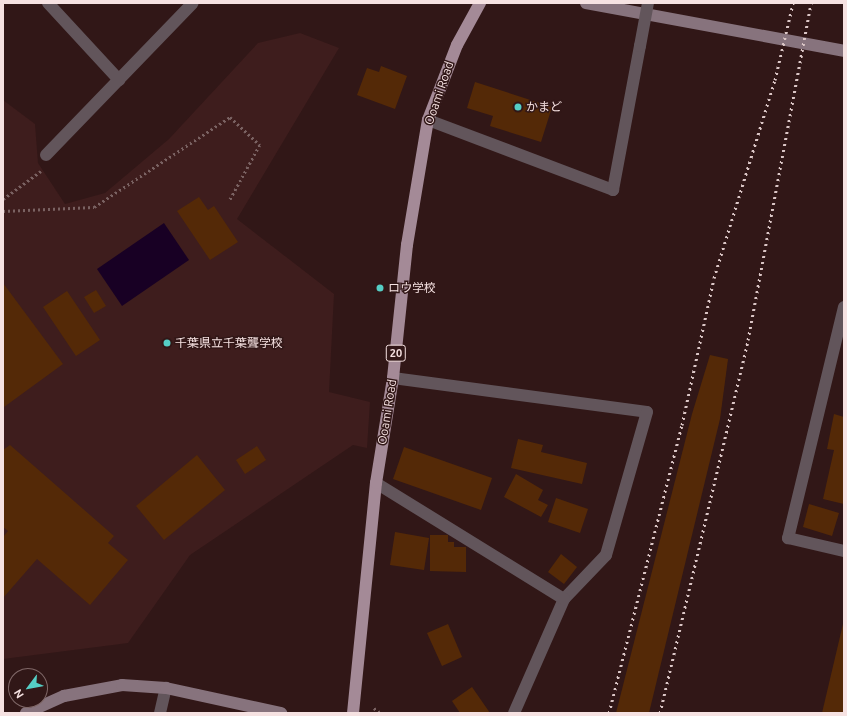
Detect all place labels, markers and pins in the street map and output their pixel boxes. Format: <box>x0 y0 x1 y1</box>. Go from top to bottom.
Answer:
place label: かまど <box>526 100 562 114</box>
marker: かまど <box>513 102 523 112</box>
place label: ロウ学校 <box>388 281 436 295</box>
marker: ロウ学校 <box>375 283 385 293</box>
place label: 千葉県立千葉聾学校 <box>175 336 283 350</box>
marker: 千葉県立千葉聾学校 <box>162 338 172 348</box>

